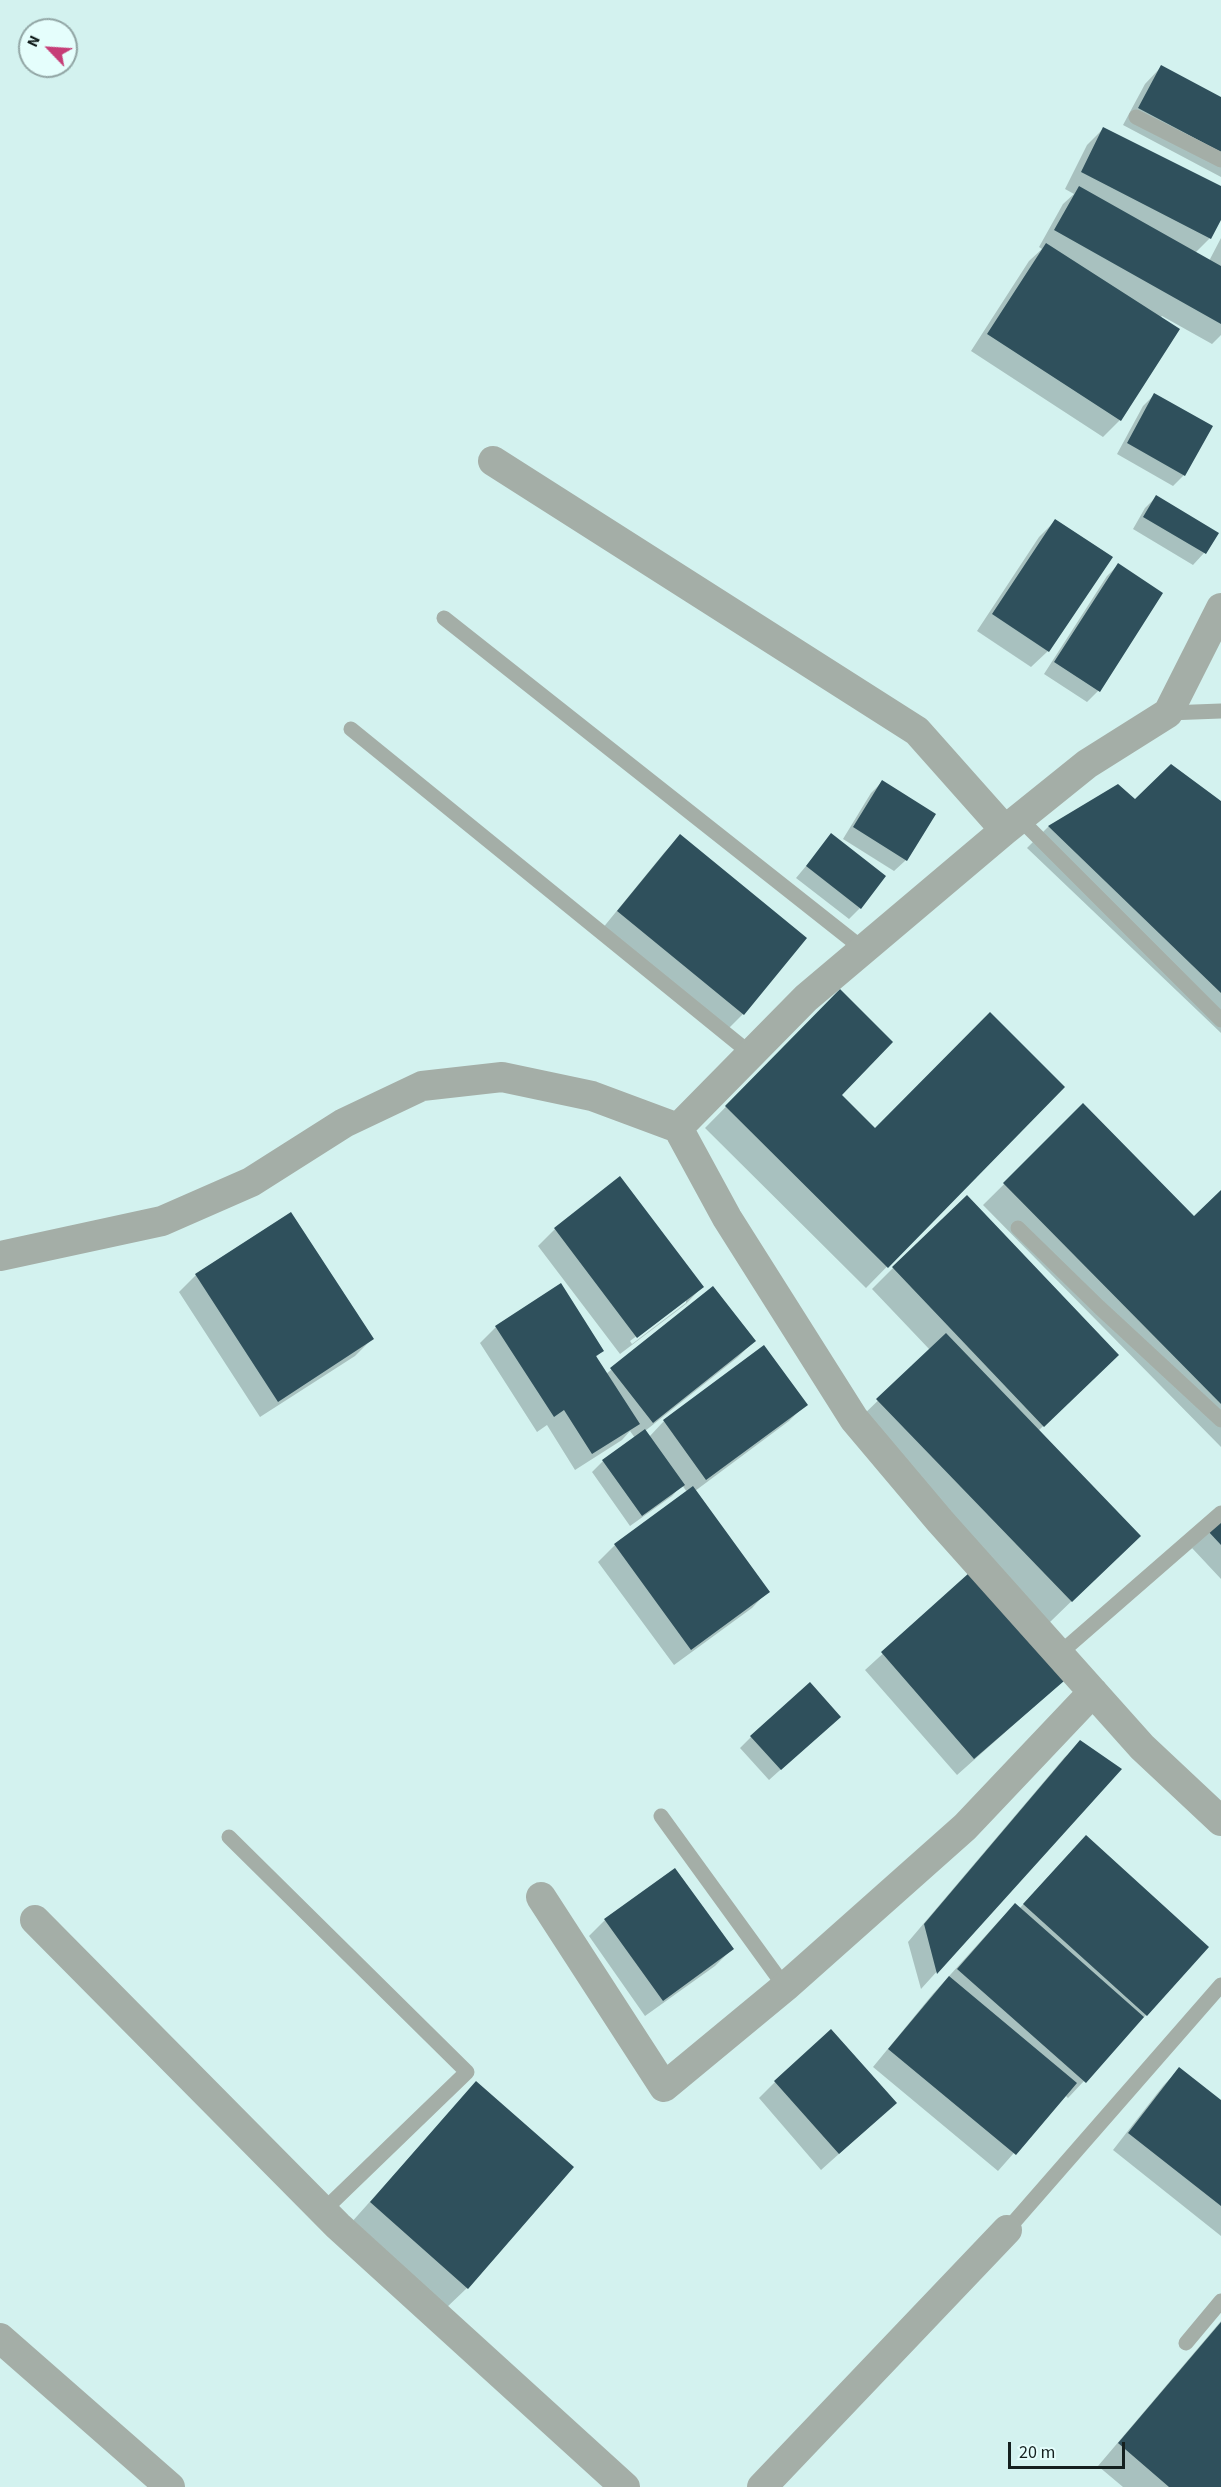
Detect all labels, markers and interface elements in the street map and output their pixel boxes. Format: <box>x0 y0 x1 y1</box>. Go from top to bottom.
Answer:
north arrow <box>18 18 78 78</box>
text: N <box>21 32 46 51</box>
scale bar <box>1011 2430 1128 2468</box>
text: 20 m <box>1019 2440 1055 2465</box>

